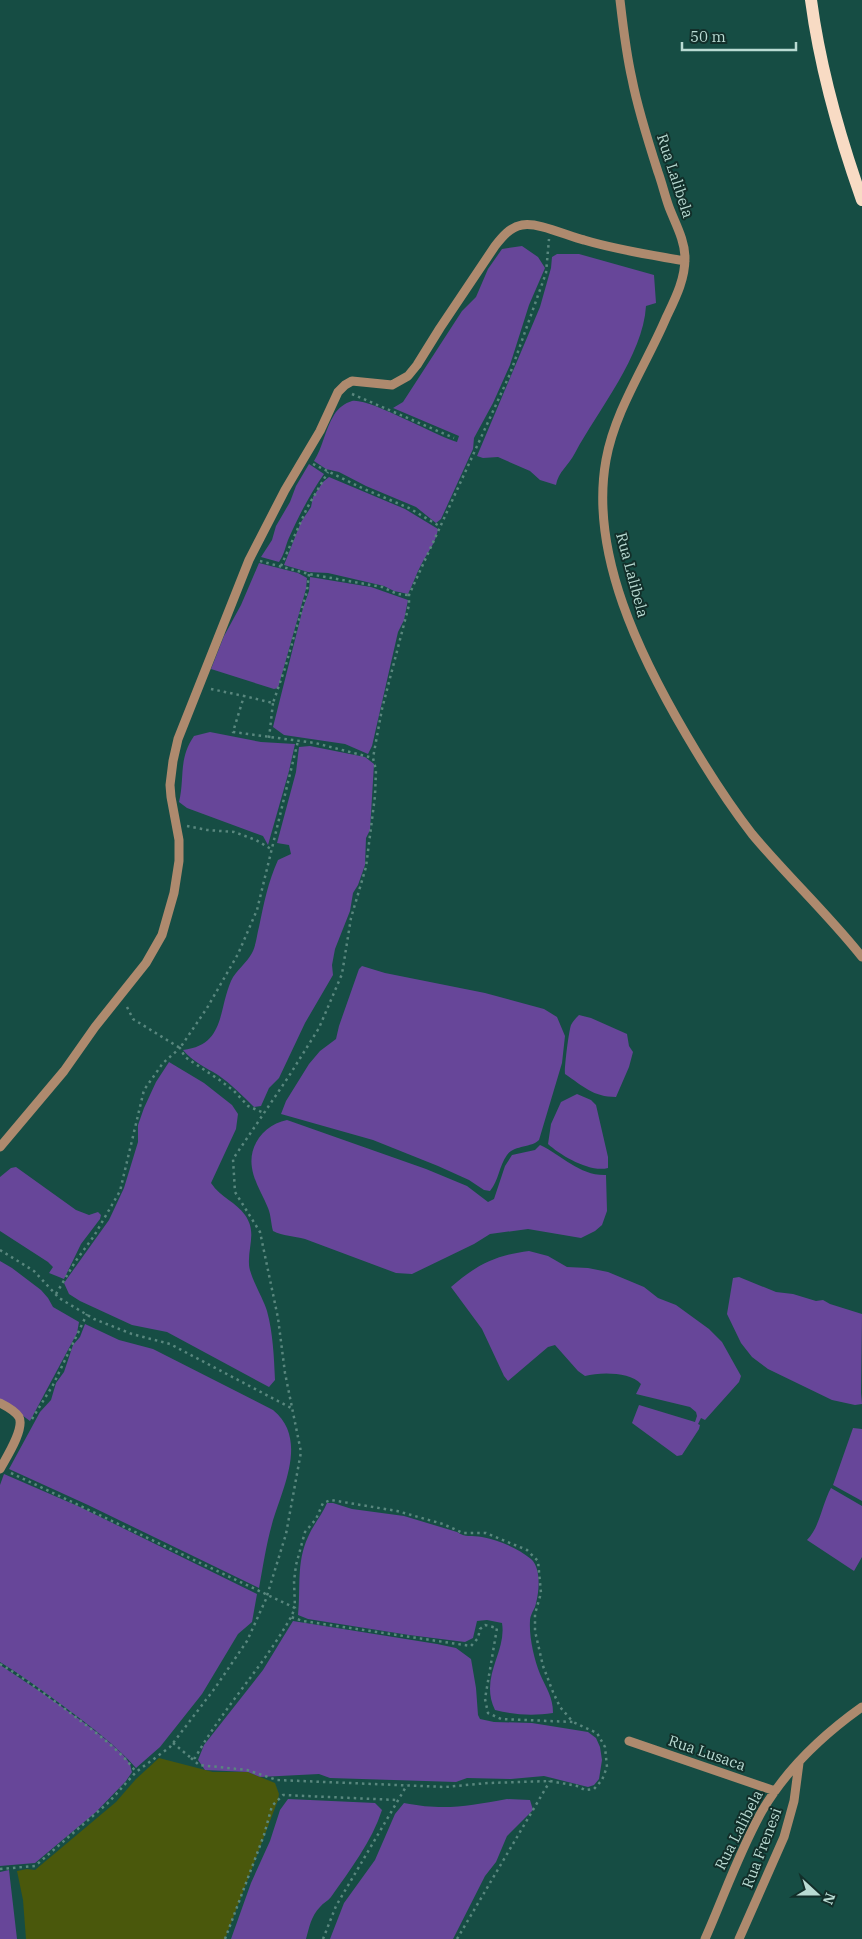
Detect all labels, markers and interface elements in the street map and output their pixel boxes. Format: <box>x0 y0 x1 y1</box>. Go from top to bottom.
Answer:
scale bar <box>682 20 796 52</box>
text: 50 m <box>690 27 726 46</box>
street label: Rua Lalibela <box>653 131 698 220</box>
street label: Rua Lalibela <box>612 530 653 619</box>
street label: Rua Lusaca <box>666 1730 748 1775</box>
street label: Rua Lalibela <box>710 1787 767 1873</box>
street label: Rua Frenesi <box>738 1805 786 1891</box>
north arrow <box>792 1869 842 1919</box>
text: N <box>819 1890 840 1907</box>

